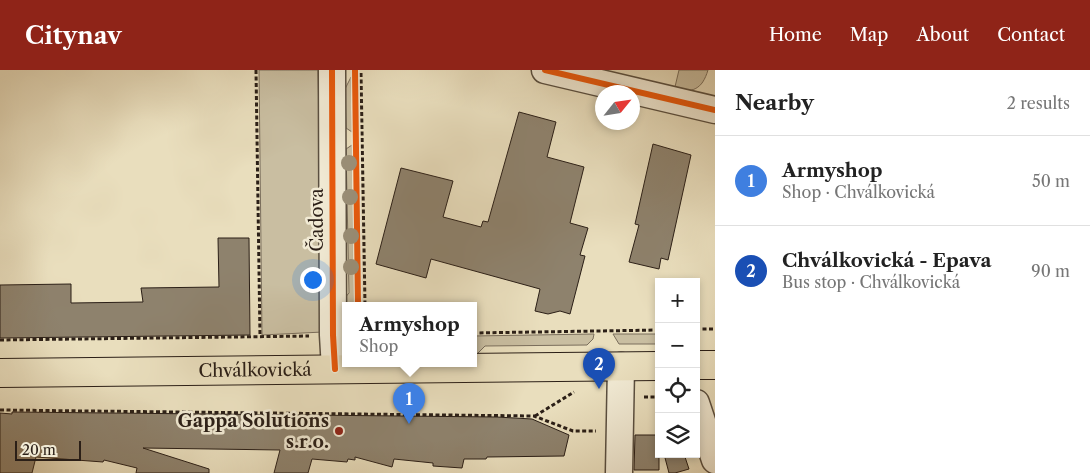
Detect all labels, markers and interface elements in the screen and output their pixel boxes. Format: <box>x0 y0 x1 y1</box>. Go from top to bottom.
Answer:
text: Citynav <box>25 21 122 50</box>
text: Home <box>769 24 822 46</box>
text: Map <box>850 24 888 46</box>
text: About <box>916 24 969 46</box>
text: Contact <box>997 24 1065 46</box>
north arrow <box>595 85 640 130</box>
text: Nearby <box>735 90 814 115</box>
text: 2 results <box>1007 93 1070 113</box>
text: Armyshop <box>782 159 883 182</box>
text: 1 <box>747 171 755 191</box>
text: 50 m <box>1032 171 1070 191</box>
text: Shop · Chválkovická <box>782 182 935 202</box>
street label: Čadova <box>304 188 328 252</box>
text: Chválkovická - Epava <box>782 249 992 272</box>
text: 2 <box>746 261 756 281</box>
text: 90 m <box>1031 261 1070 281</box>
your location <box>300 267 326 293</box>
text: Bus stop · Chválkovická <box>782 272 960 292</box>
map controls <box>655 278 700 458</box>
button: + <box>655 278 700 323</box>
popup <box>342 302 477 367</box>
text: Armyshop <box>359 313 460 336</box>
button: − <box>655 323 700 368</box>
text: Shop <box>359 336 398 356</box>
pin: 2 <box>583 348 615 389</box>
street label: Chválkovická <box>198 359 312 382</box>
button: locate <box>655 368 700 413</box>
pin: 1 <box>393 383 425 424</box>
place label: Gappa Solutions s.r.o. <box>177 410 329 453</box>
button: layers <box>655 413 700 458</box>
marker: Gappa Solutions s.r.o. <box>333 425 345 437</box>
scale bar <box>15 438 81 461</box>
text: 20 m <box>22 441 56 459</box>

